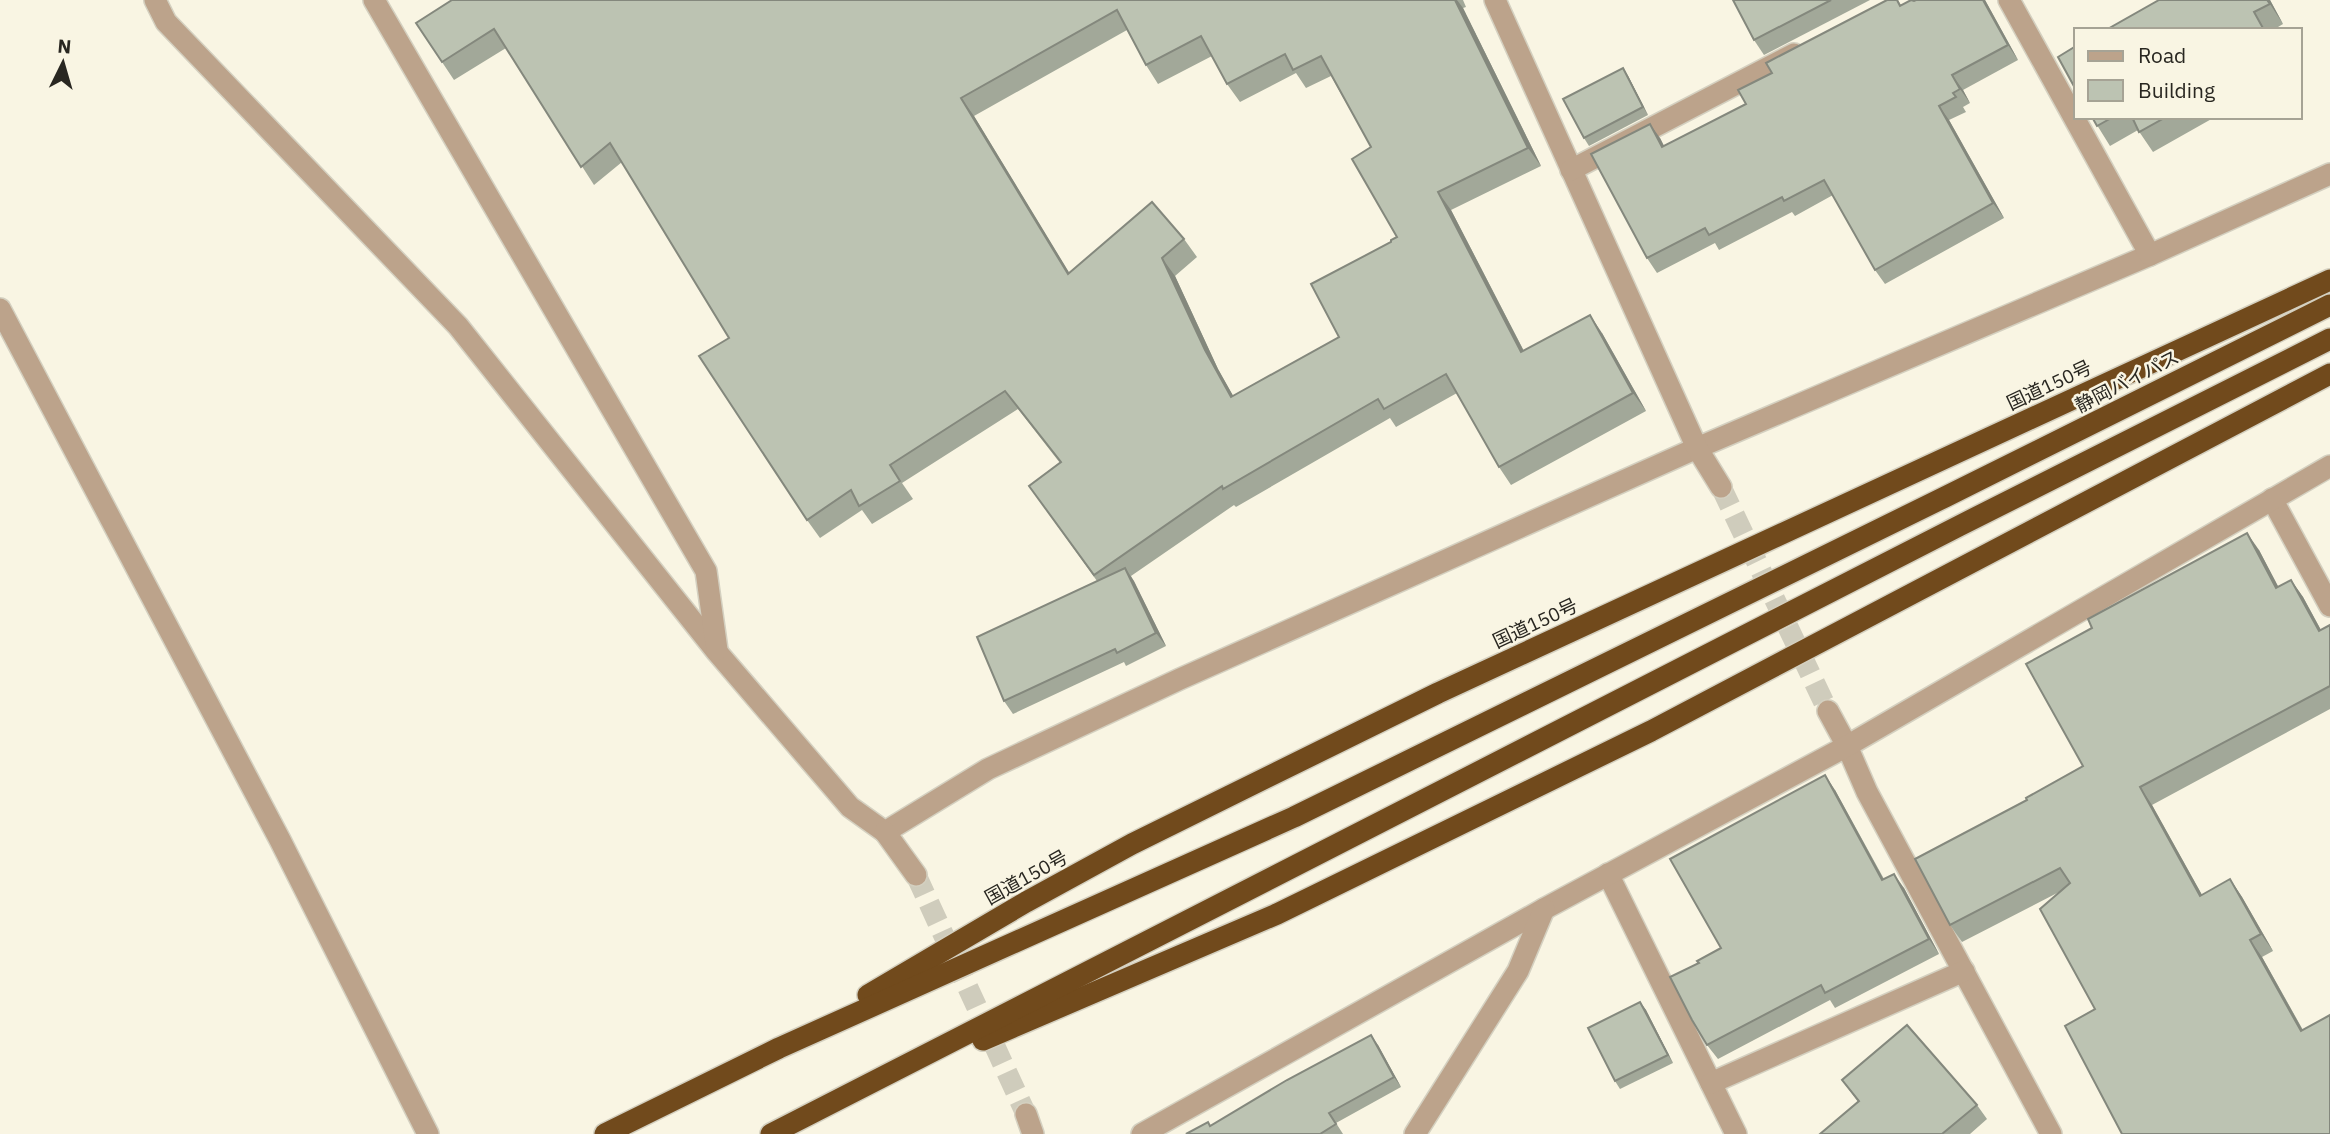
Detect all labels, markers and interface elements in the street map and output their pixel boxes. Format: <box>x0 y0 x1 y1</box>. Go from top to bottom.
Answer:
north arrow <box>28 28 98 98</box>
legend <box>2074 28 2302 119</box>
text: N <box>57 34 72 59</box>
text: Road <box>2138 41 2186 69</box>
text: Building <box>2138 76 2215 104</box>
street label: 静岡バイパス <box>2071 345 2183 417</box>
street label: 国道150号 <box>2003 355 2095 415</box>
street label: 国道150号 <box>1489 593 1581 653</box>
street label: 国道150号 <box>980 844 1072 910</box>

